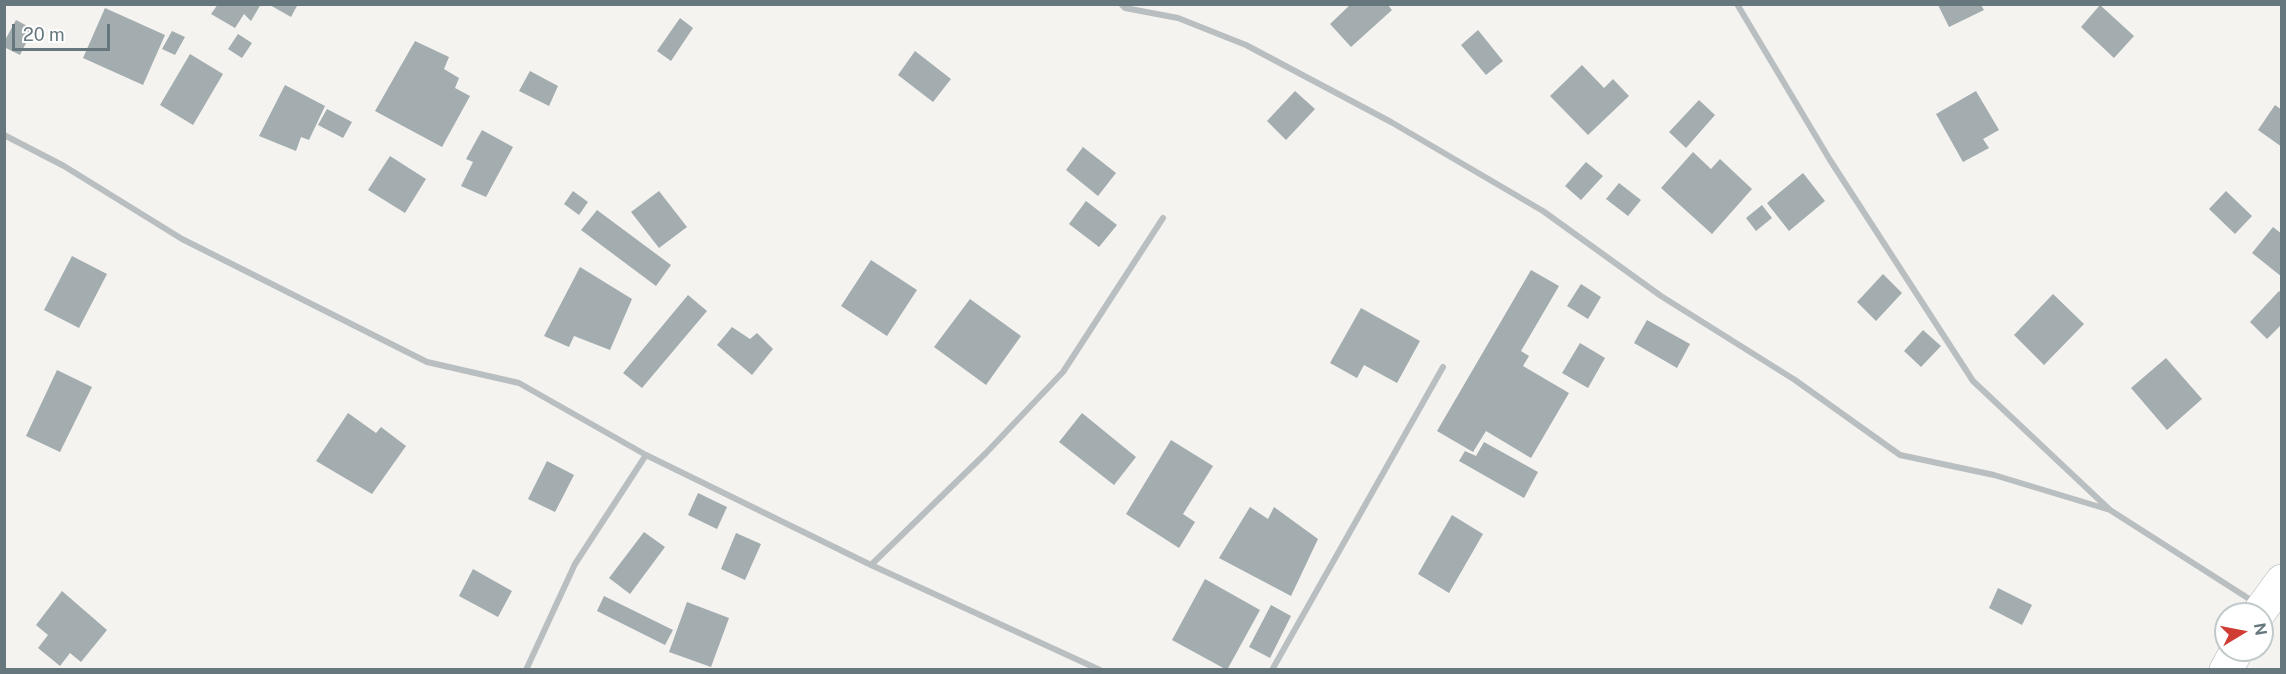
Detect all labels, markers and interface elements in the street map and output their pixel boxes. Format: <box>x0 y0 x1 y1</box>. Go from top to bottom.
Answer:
scale bar <box>15 12 112 50</box>
text: 20 m <box>23 24 65 45</box>
north arrow <box>2214 602 2274 662</box>
text: N <box>2250 621 2271 637</box>

